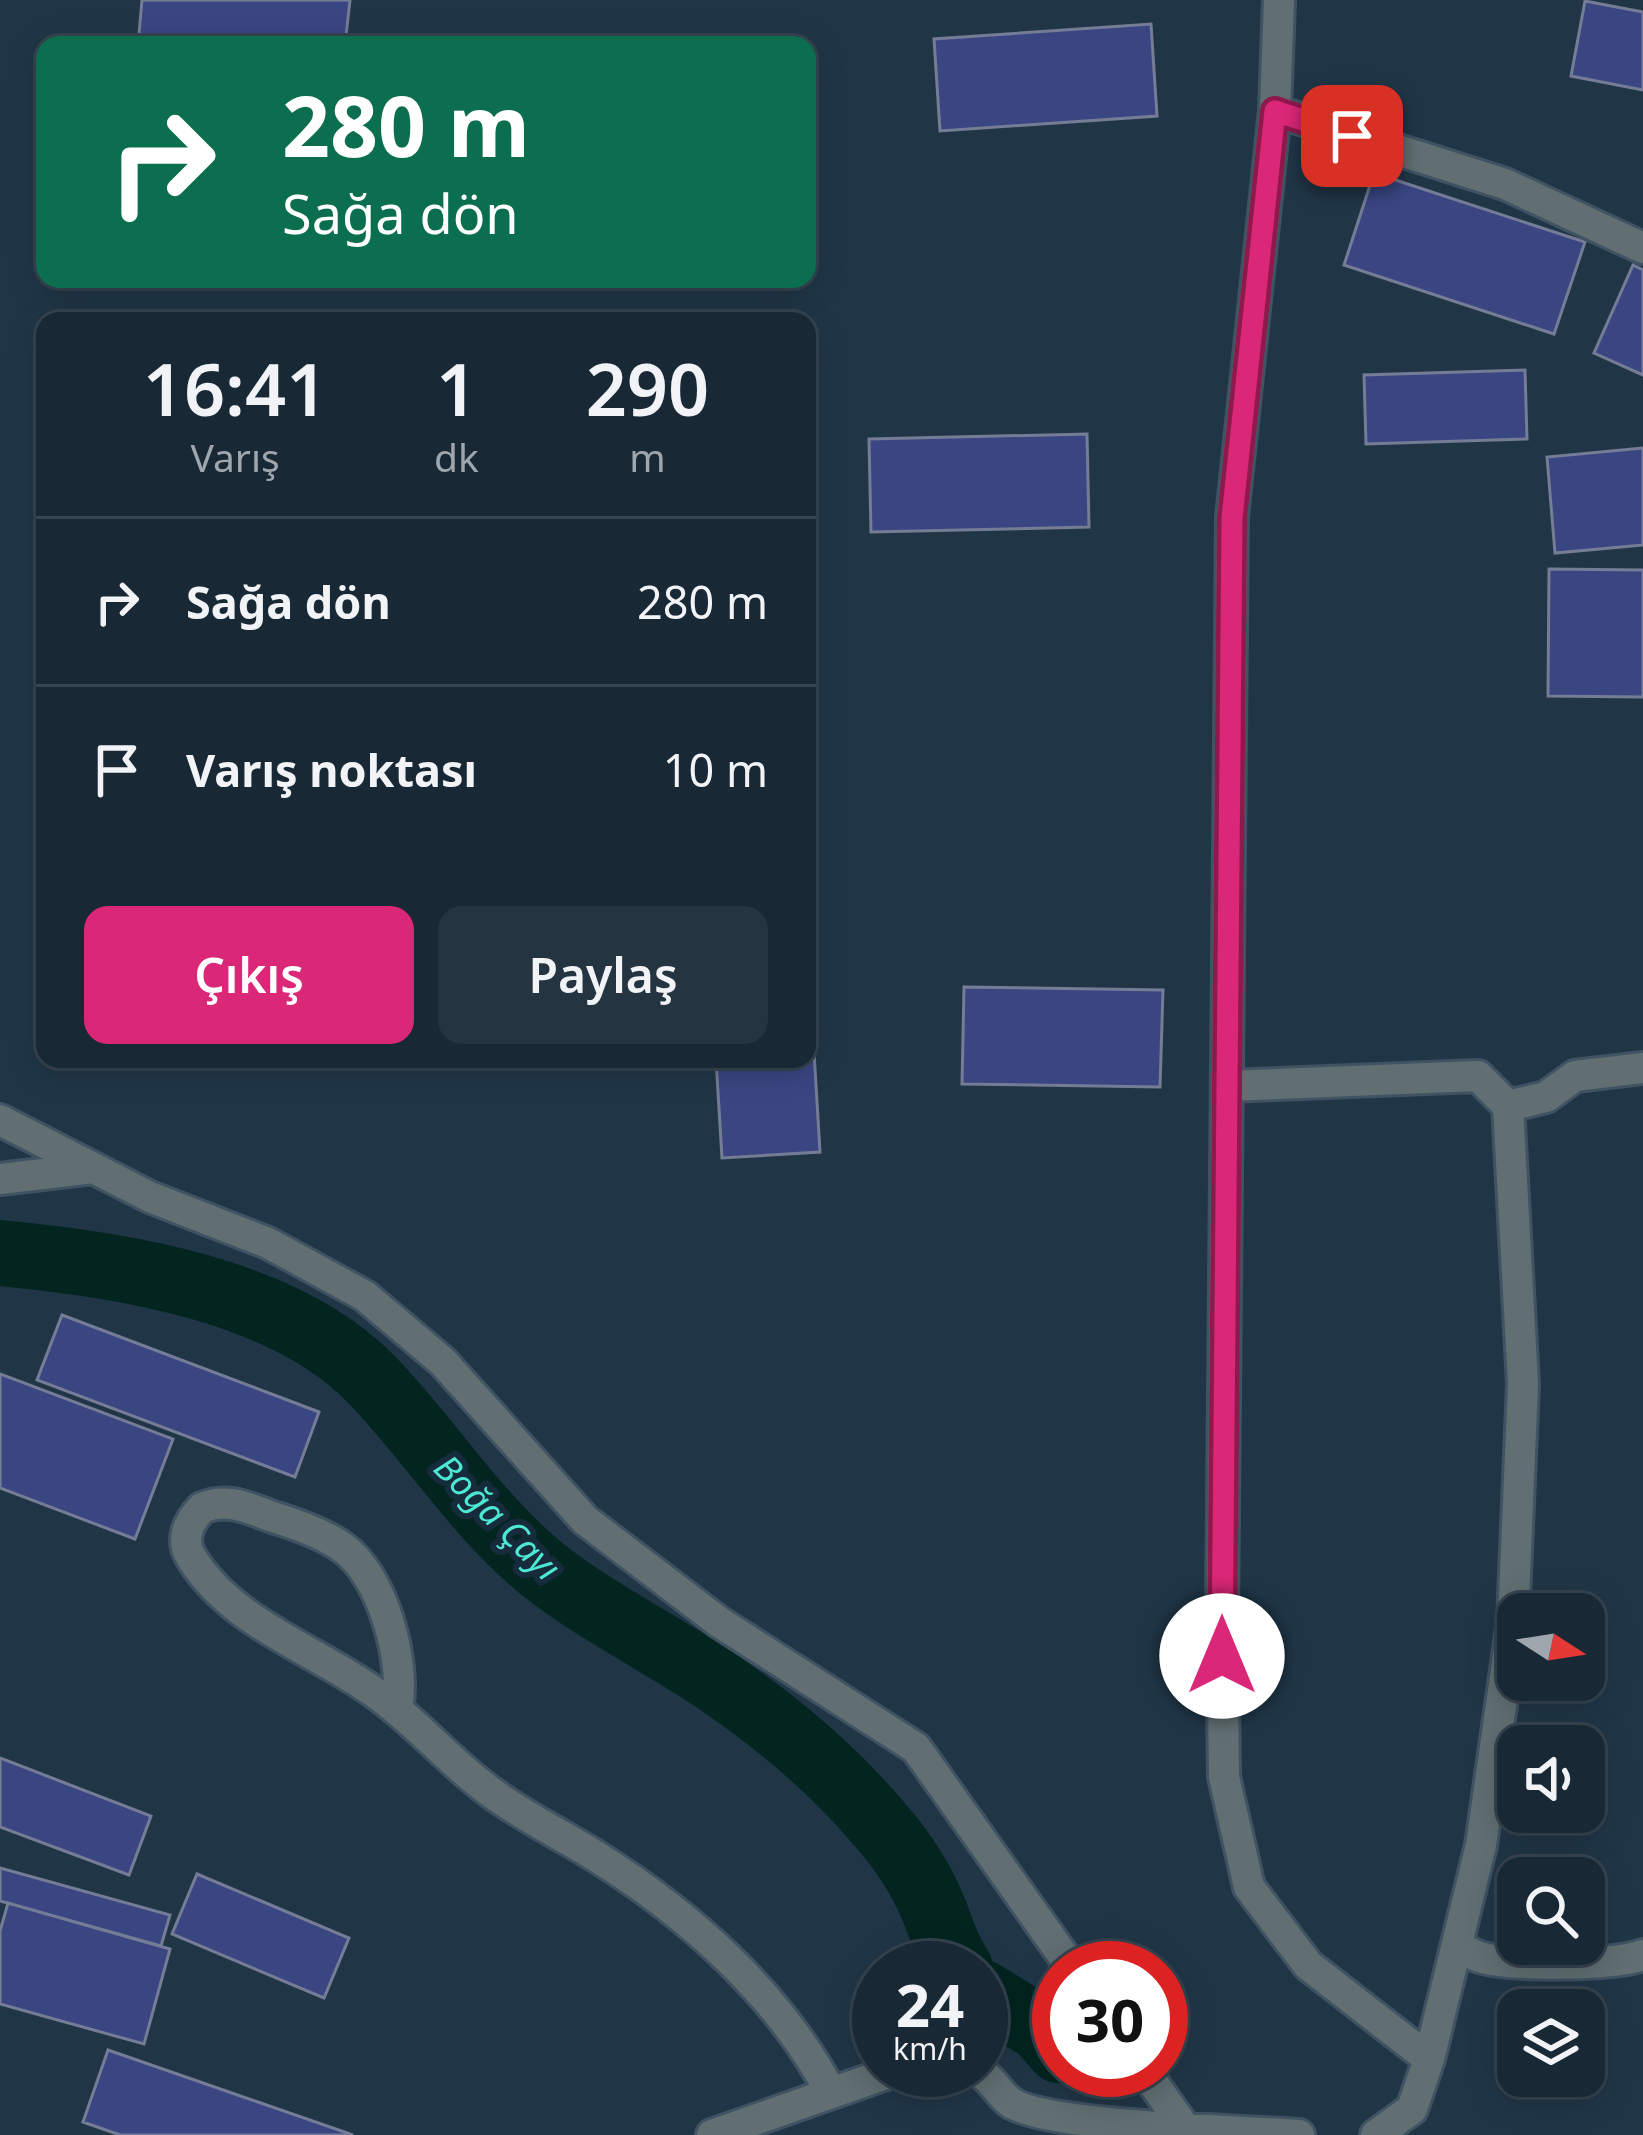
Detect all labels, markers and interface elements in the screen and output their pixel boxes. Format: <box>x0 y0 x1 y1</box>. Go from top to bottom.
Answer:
text: 280 m <box>282 67 530 182</box>
icon: right <box>84 84 240 240</box>
pin <box>1301 85 1403 187</box>
icon: arrive <box>1319 103 1385 169</box>
text: Sağa dön <box>282 176 519 250</box>
text: 16:41 <box>143 339 327 437</box>
text: 1 <box>436 339 477 437</box>
text: 290 <box>586 339 709 437</box>
text: Varış <box>190 430 280 483</box>
text: dk <box>434 430 479 483</box>
text: m <box>629 430 666 483</box>
icon: right <box>84 569 150 635</box>
text: Sağa dön <box>186 571 391 632</box>
text: 280 m <box>637 571 768 632</box>
icon: arrive <box>84 737 150 803</box>
text: Varış noktası <box>186 739 477 800</box>
text: 10 m <box>663 739 768 800</box>
button: Çıkış <box>84 906 414 1044</box>
button: Paylaş <box>438 906 768 1044</box>
water label: Boğa Çayı <box>424 1443 572 1591</box>
position arrow <box>1159 1593 1285 1719</box>
north arrow <box>1497 1593 1605 1701</box>
map controls <box>1497 1593 1605 2097</box>
button: sound <box>1497 1725 1605 1833</box>
button: search <box>1497 1857 1605 1965</box>
speed limit sign: 30 <box>1032 1941 1188 2097</box>
text: 24 <box>896 1963 964 2045</box>
button: layers <box>1497 1989 1605 2097</box>
text: km/h <box>893 2028 967 2069</box>

